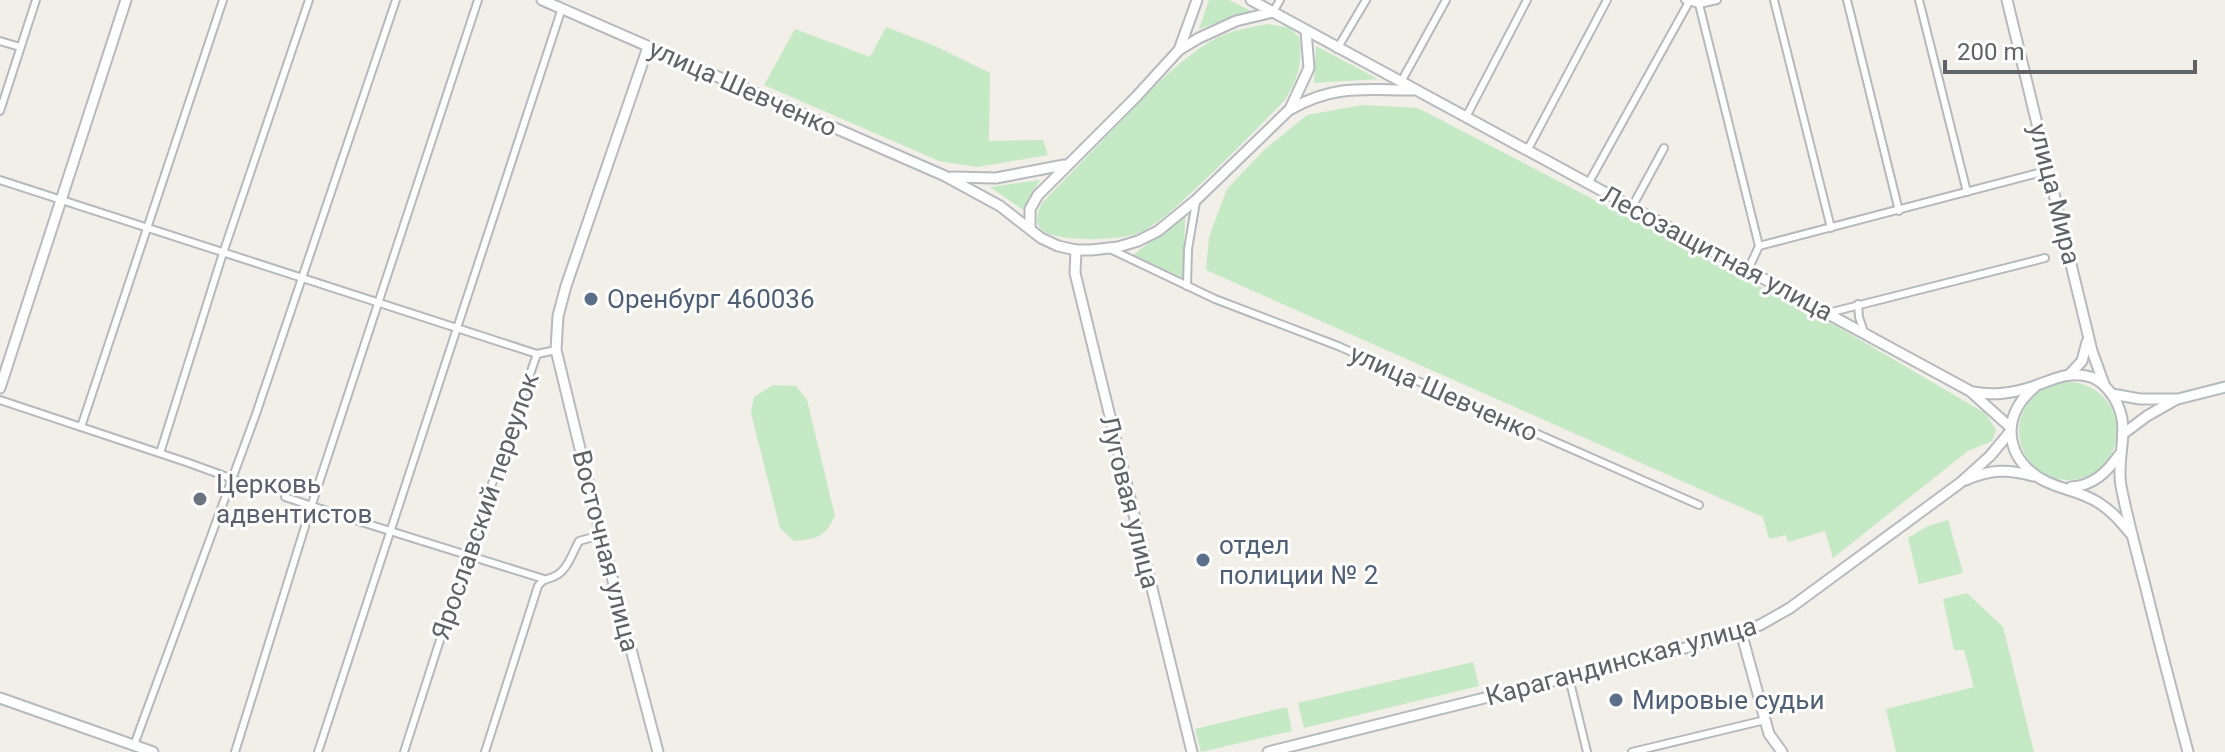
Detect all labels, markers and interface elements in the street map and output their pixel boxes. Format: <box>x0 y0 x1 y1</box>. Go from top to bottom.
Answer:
scale bar <box>1945 24 2195 74</box>
street label: улица Шевченко <box>644 33 842 143</box>
text: 200 m <box>1957 38 2024 66</box>
street label: улица Мира <box>2023 120 2087 268</box>
street label: Лесозащитная улица <box>1596 179 1838 327</box>
place label: Оренбург 460036 <box>607 284 815 314</box>
marker: Оренбург 460036 <box>582 290 600 308</box>
street label: улица Шевченко <box>1345 338 1543 448</box>
street label: Ярославский переулок <box>425 369 545 643</box>
street label: Луговая улица <box>1094 412 1166 592</box>
street label: Восточная улица <box>566 447 646 655</box>
place label: Церковь адвентистов <box>216 469 372 529</box>
marker: Церковь адвентистов <box>191 490 209 508</box>
place label: отдел полиции № 2 <box>1219 530 1378 590</box>
marker: отдел полиции № 2 <box>1194 551 1212 569</box>
street label: Карагандинская улица <box>1482 610 1760 712</box>
place label: Мировые судьи <box>1632 685 1824 715</box>
marker: Мировые судьи <box>1607 691 1625 709</box>

